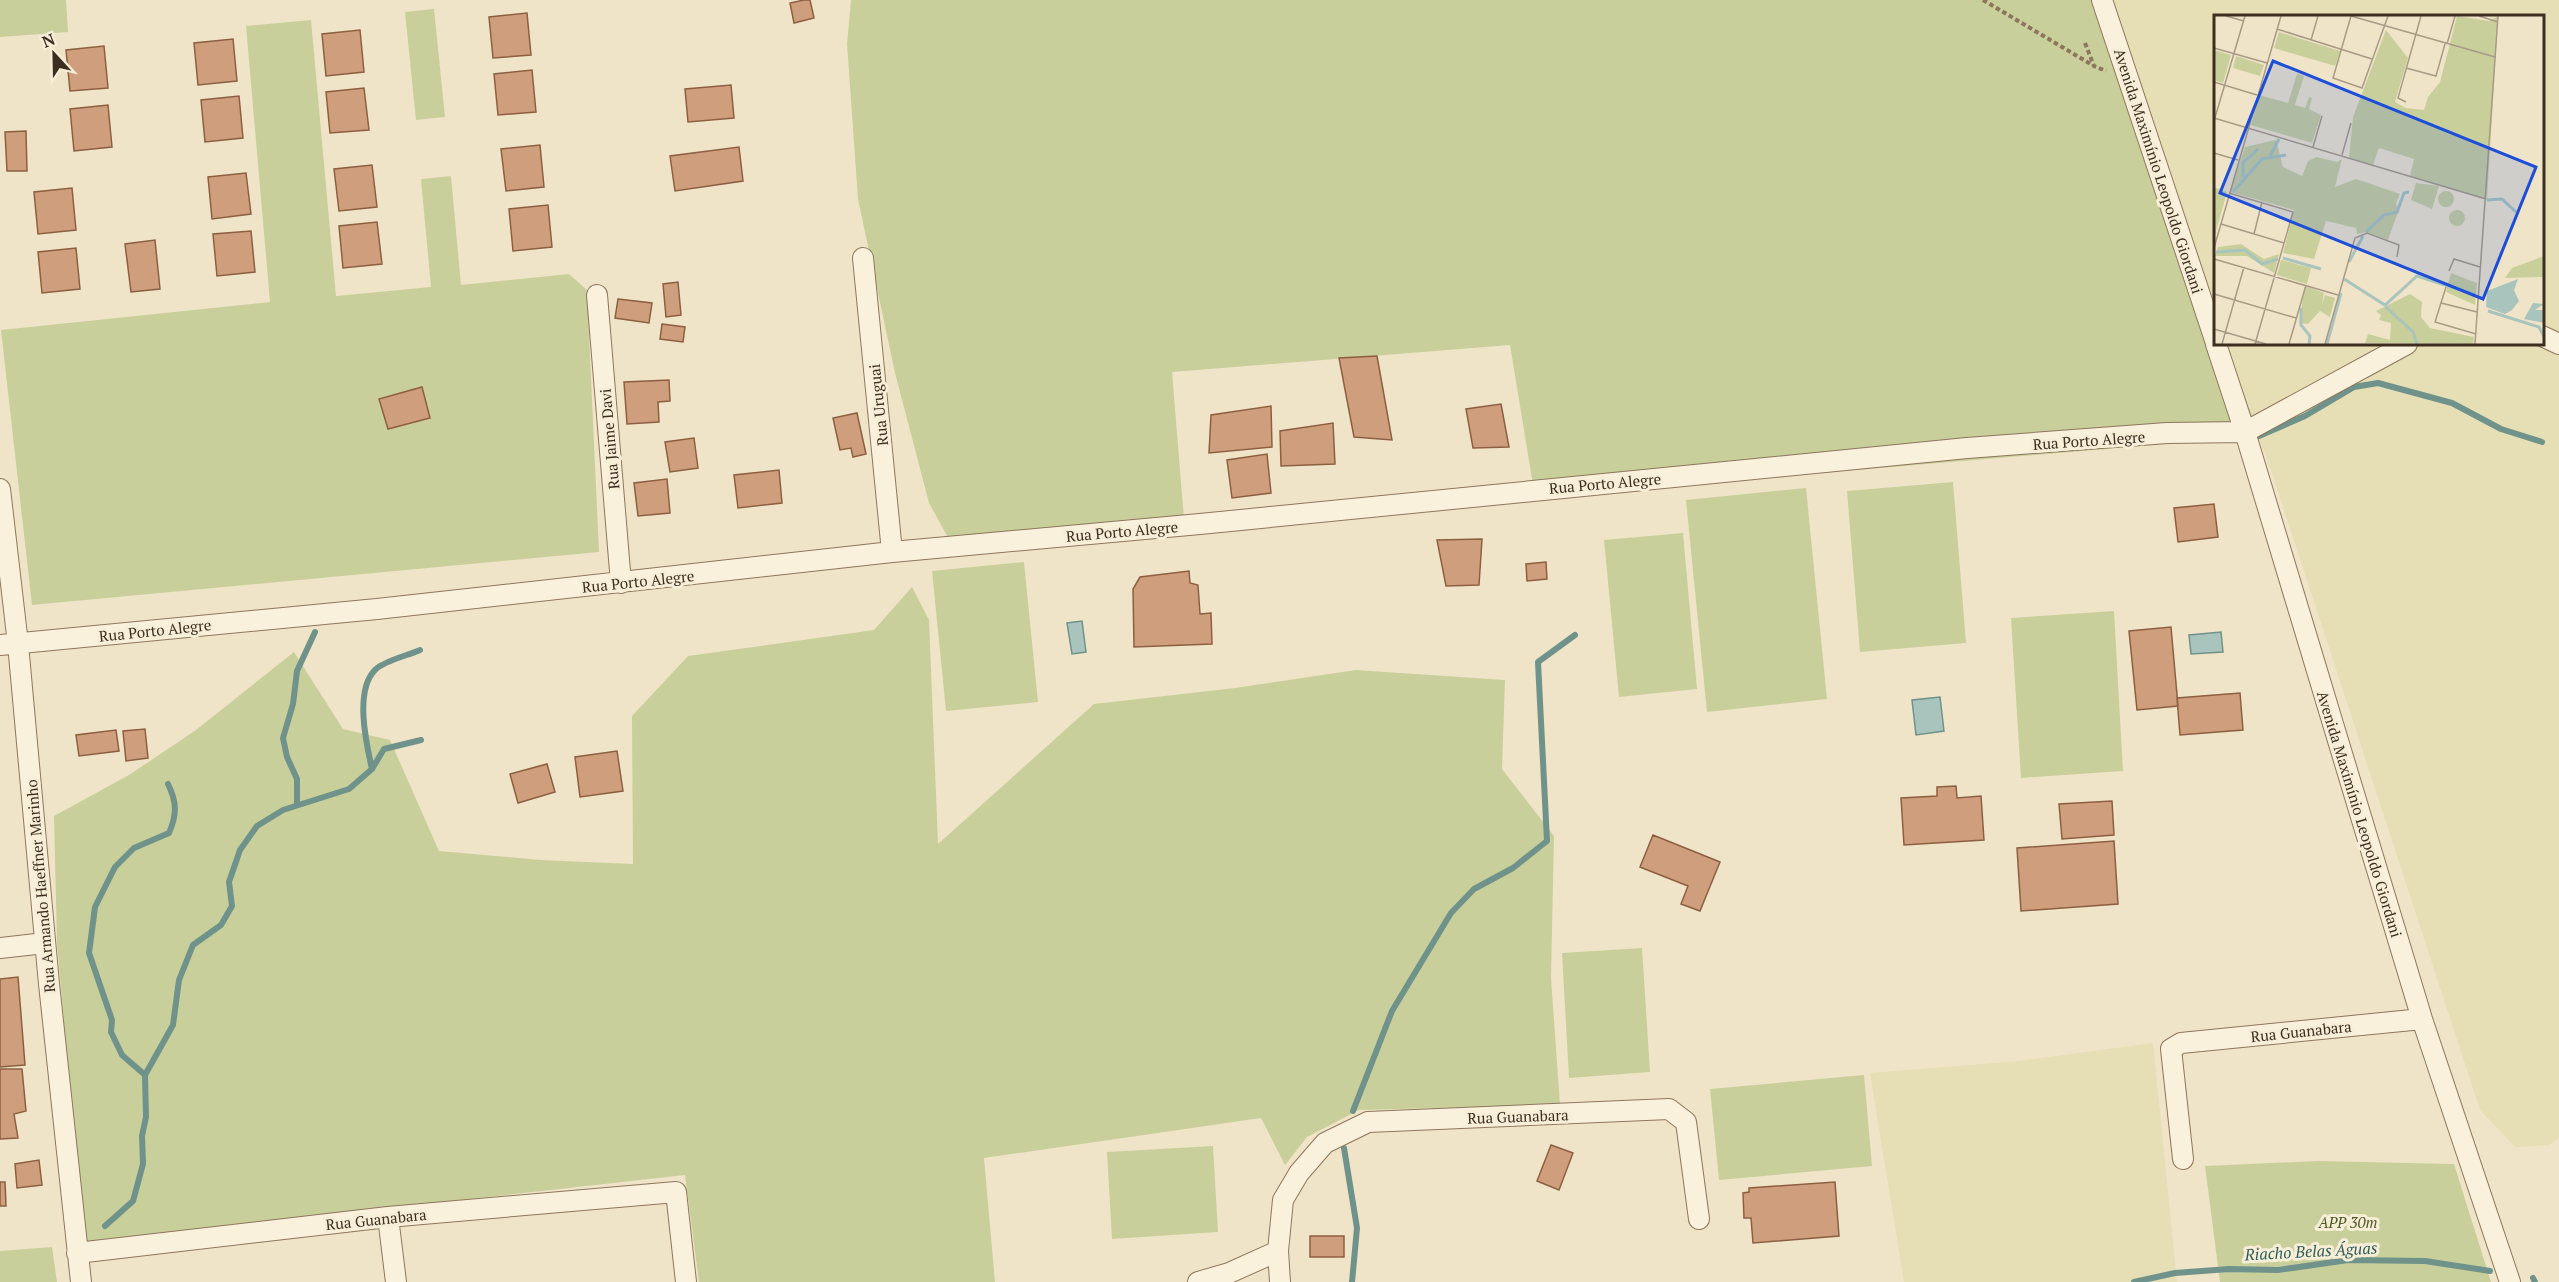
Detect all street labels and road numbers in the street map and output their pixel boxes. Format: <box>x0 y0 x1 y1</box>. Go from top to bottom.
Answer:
street label: Avenida Maximínio Leopoldo Giordani <box>2110 46 2208 296</box>
street label: Rua Uruguai <box>864 363 892 447</box>
street label: Rua Jaime Davi <box>595 388 623 490</box>
street label: Rua Porto Alegre <box>2032 426 2146 454</box>
street label: Rua Porto Alegre <box>1548 468 1662 498</box>
street label: Rua Porto Alegre <box>1065 516 1179 546</box>
street label: Rua Porto Alegre <box>581 565 695 597</box>
street label: Rua Porto Alegre <box>98 614 212 646</box>
street label: Avenida Maximínio Leopoldo Giordani <box>2313 688 2407 940</box>
street label: Rua Armando Haeffner Marinho <box>21 779 59 993</box>
street label: Rua Guanabara <box>2249 1016 2353 1046</box>
street label: Rua Guanabara <box>1467 1104 1569 1128</box>
street label: Rua Guanabara <box>324 1204 428 1234</box>

